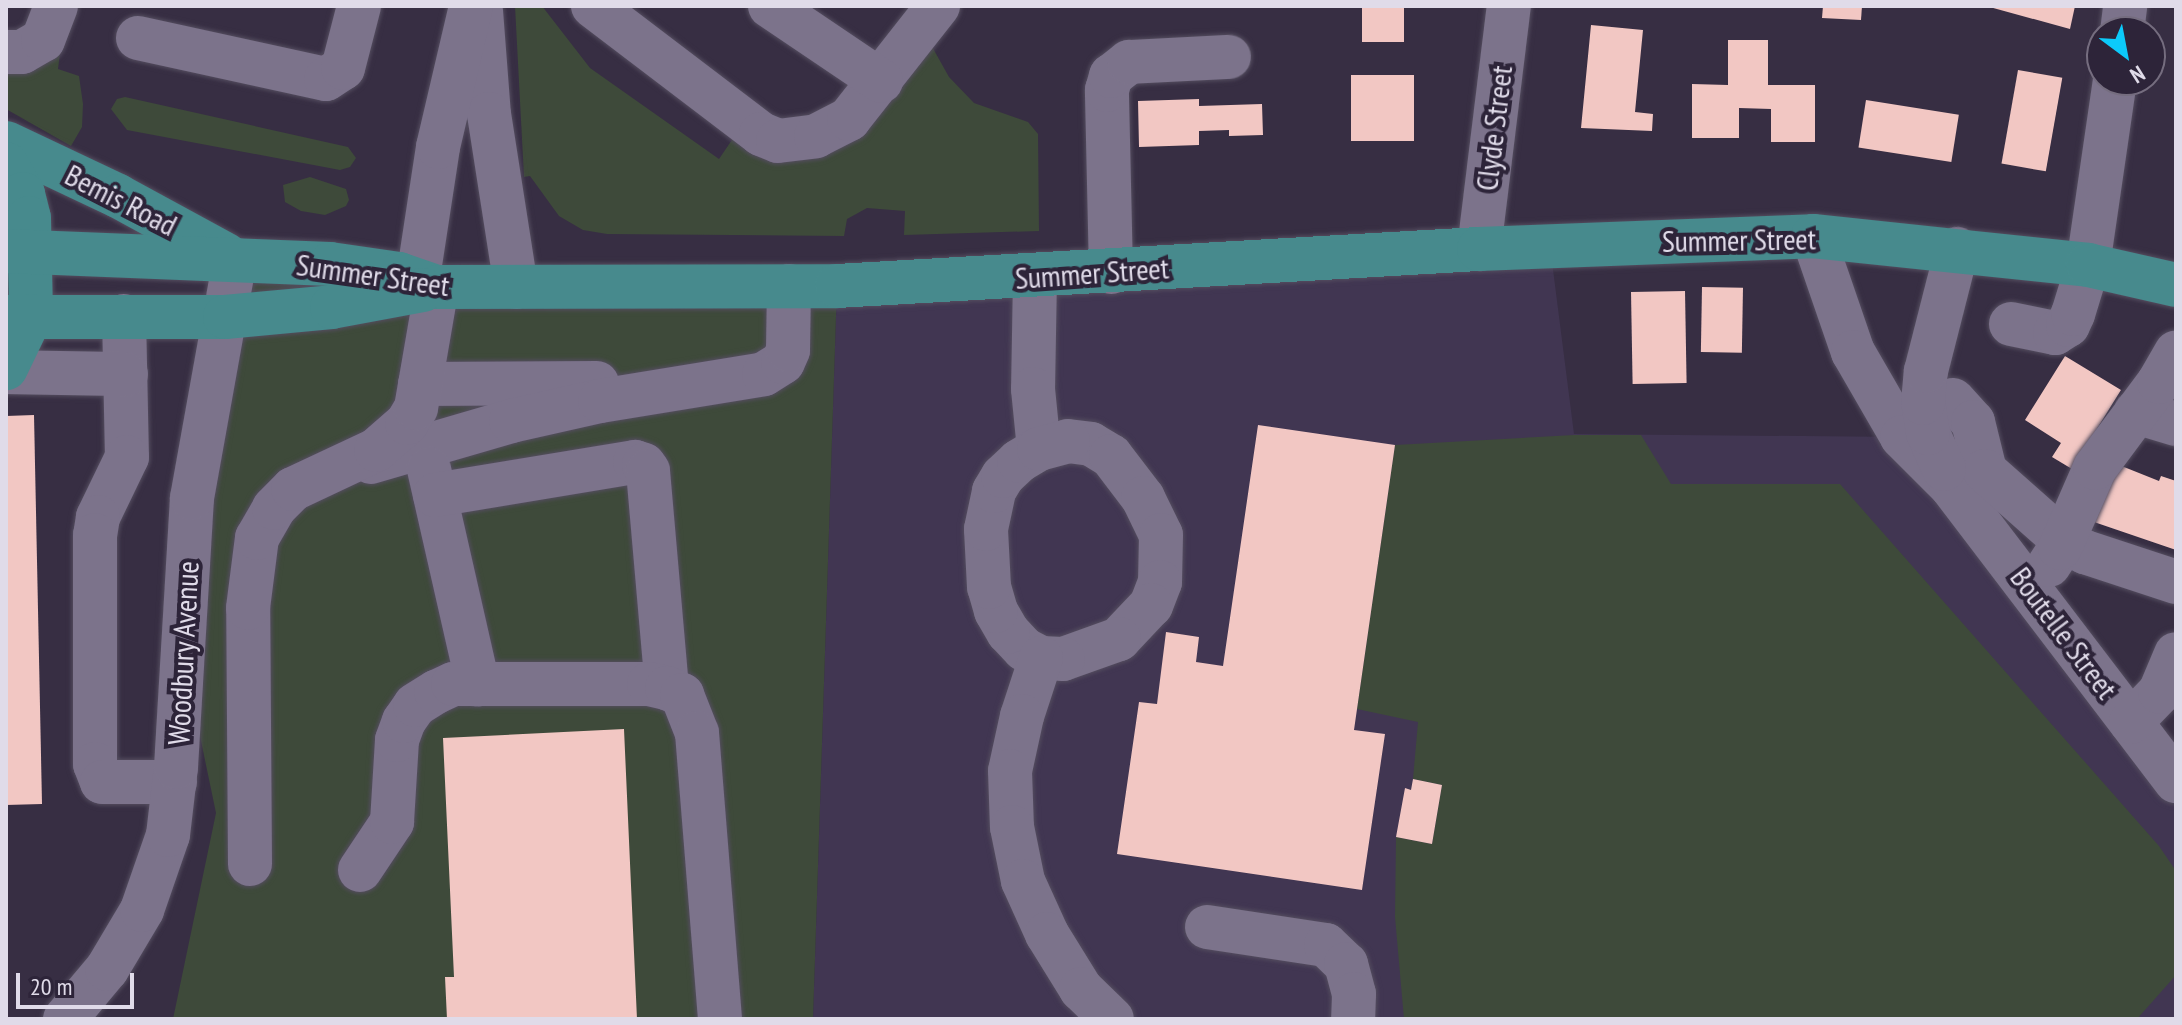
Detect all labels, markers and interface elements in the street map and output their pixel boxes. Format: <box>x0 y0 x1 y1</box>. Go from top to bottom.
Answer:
north arrow <box>2086 16 2166 96</box>
text: N <box>2125 60 2150 90</box>
street label: Clyde Street <box>1468 63 1520 193</box>
street label: Bemis Road <box>59 157 183 243</box>
street label: Summer Street <box>1662 221 1816 259</box>
street label: Summer Street <box>294 246 452 304</box>
street label: Summer Street <box>1014 250 1170 296</box>
street label: Woodbury Avenue <box>160 559 206 747</box>
street label: Boutelle Street <box>2003 560 2125 706</box>
scale bar <box>20 957 138 1007</box>
text: 20 m <box>30 971 72 1002</box>

